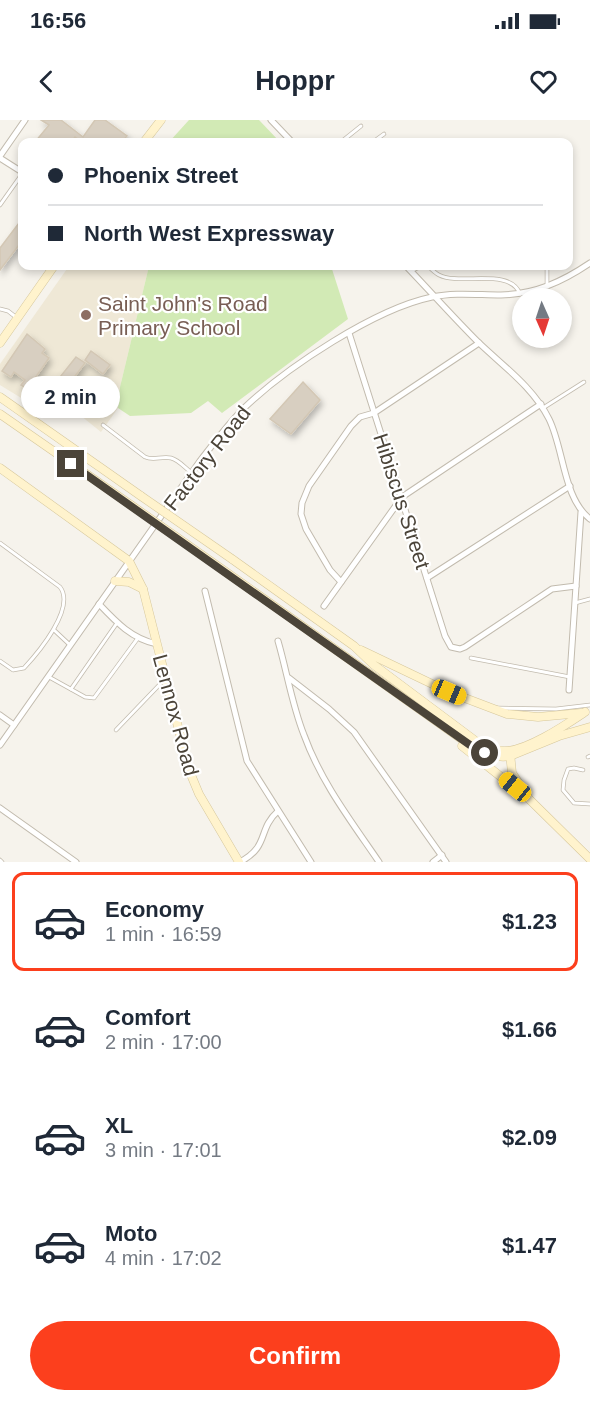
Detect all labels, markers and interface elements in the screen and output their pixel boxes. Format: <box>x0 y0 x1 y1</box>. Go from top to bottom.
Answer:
text: 16:56 <box>30 8 86 33</box>
icon: back <box>30 65 63 98</box>
icon: heart <box>527 65 560 98</box>
text: Hoppr <box>255 66 335 96</box>
text: Phoenix Street <box>84 163 238 188</box>
text: North West Expressway <box>84 221 334 246</box>
north arrow <box>512 288 572 348</box>
map controls <box>512 288 572 348</box>
place label: Saint John's Road Primary School <box>98 292 268 339</box>
marker: Saint John's Road Primary School <box>79 308 93 322</box>
callout: 2 min <box>22 377 121 419</box>
text: 2 min <box>44 386 97 408</box>
street label: Factory Road <box>159 401 255 515</box>
street label: Hibiscus Street <box>369 430 435 572</box>
route end <box>57 450 84 477</box>
street label: Lennox Road <box>149 652 203 778</box>
car <box>429 677 469 707</box>
route start <box>471 739 498 766</box>
car <box>495 769 535 805</box>
icon: car <box>33 895 87 949</box>
text: Economy <box>105 897 204 922</box>
text: $1.23 <box>502 909 557 934</box>
text: 1 min · 16:59 <box>105 923 222 945</box>
icon: car <box>33 1003 87 1057</box>
text: Comfort <box>105 1005 191 1030</box>
text: $1.66 <box>502 1017 557 1042</box>
text: 2 min · 17:00 <box>105 1031 222 1053</box>
icon: car <box>33 1111 87 1165</box>
text: XL <box>105 1113 133 1138</box>
text: $2.09 <box>502 1125 557 1150</box>
text: 3 min · 17:01 <box>105 1139 222 1161</box>
icon: car <box>33 1219 87 1273</box>
text: Moto <box>105 1221 158 1246</box>
text: $1.47 <box>502 1233 557 1258</box>
text: 4 min · 17:02 <box>105 1247 222 1269</box>
button: Confirm <box>30 1321 560 1390</box>

